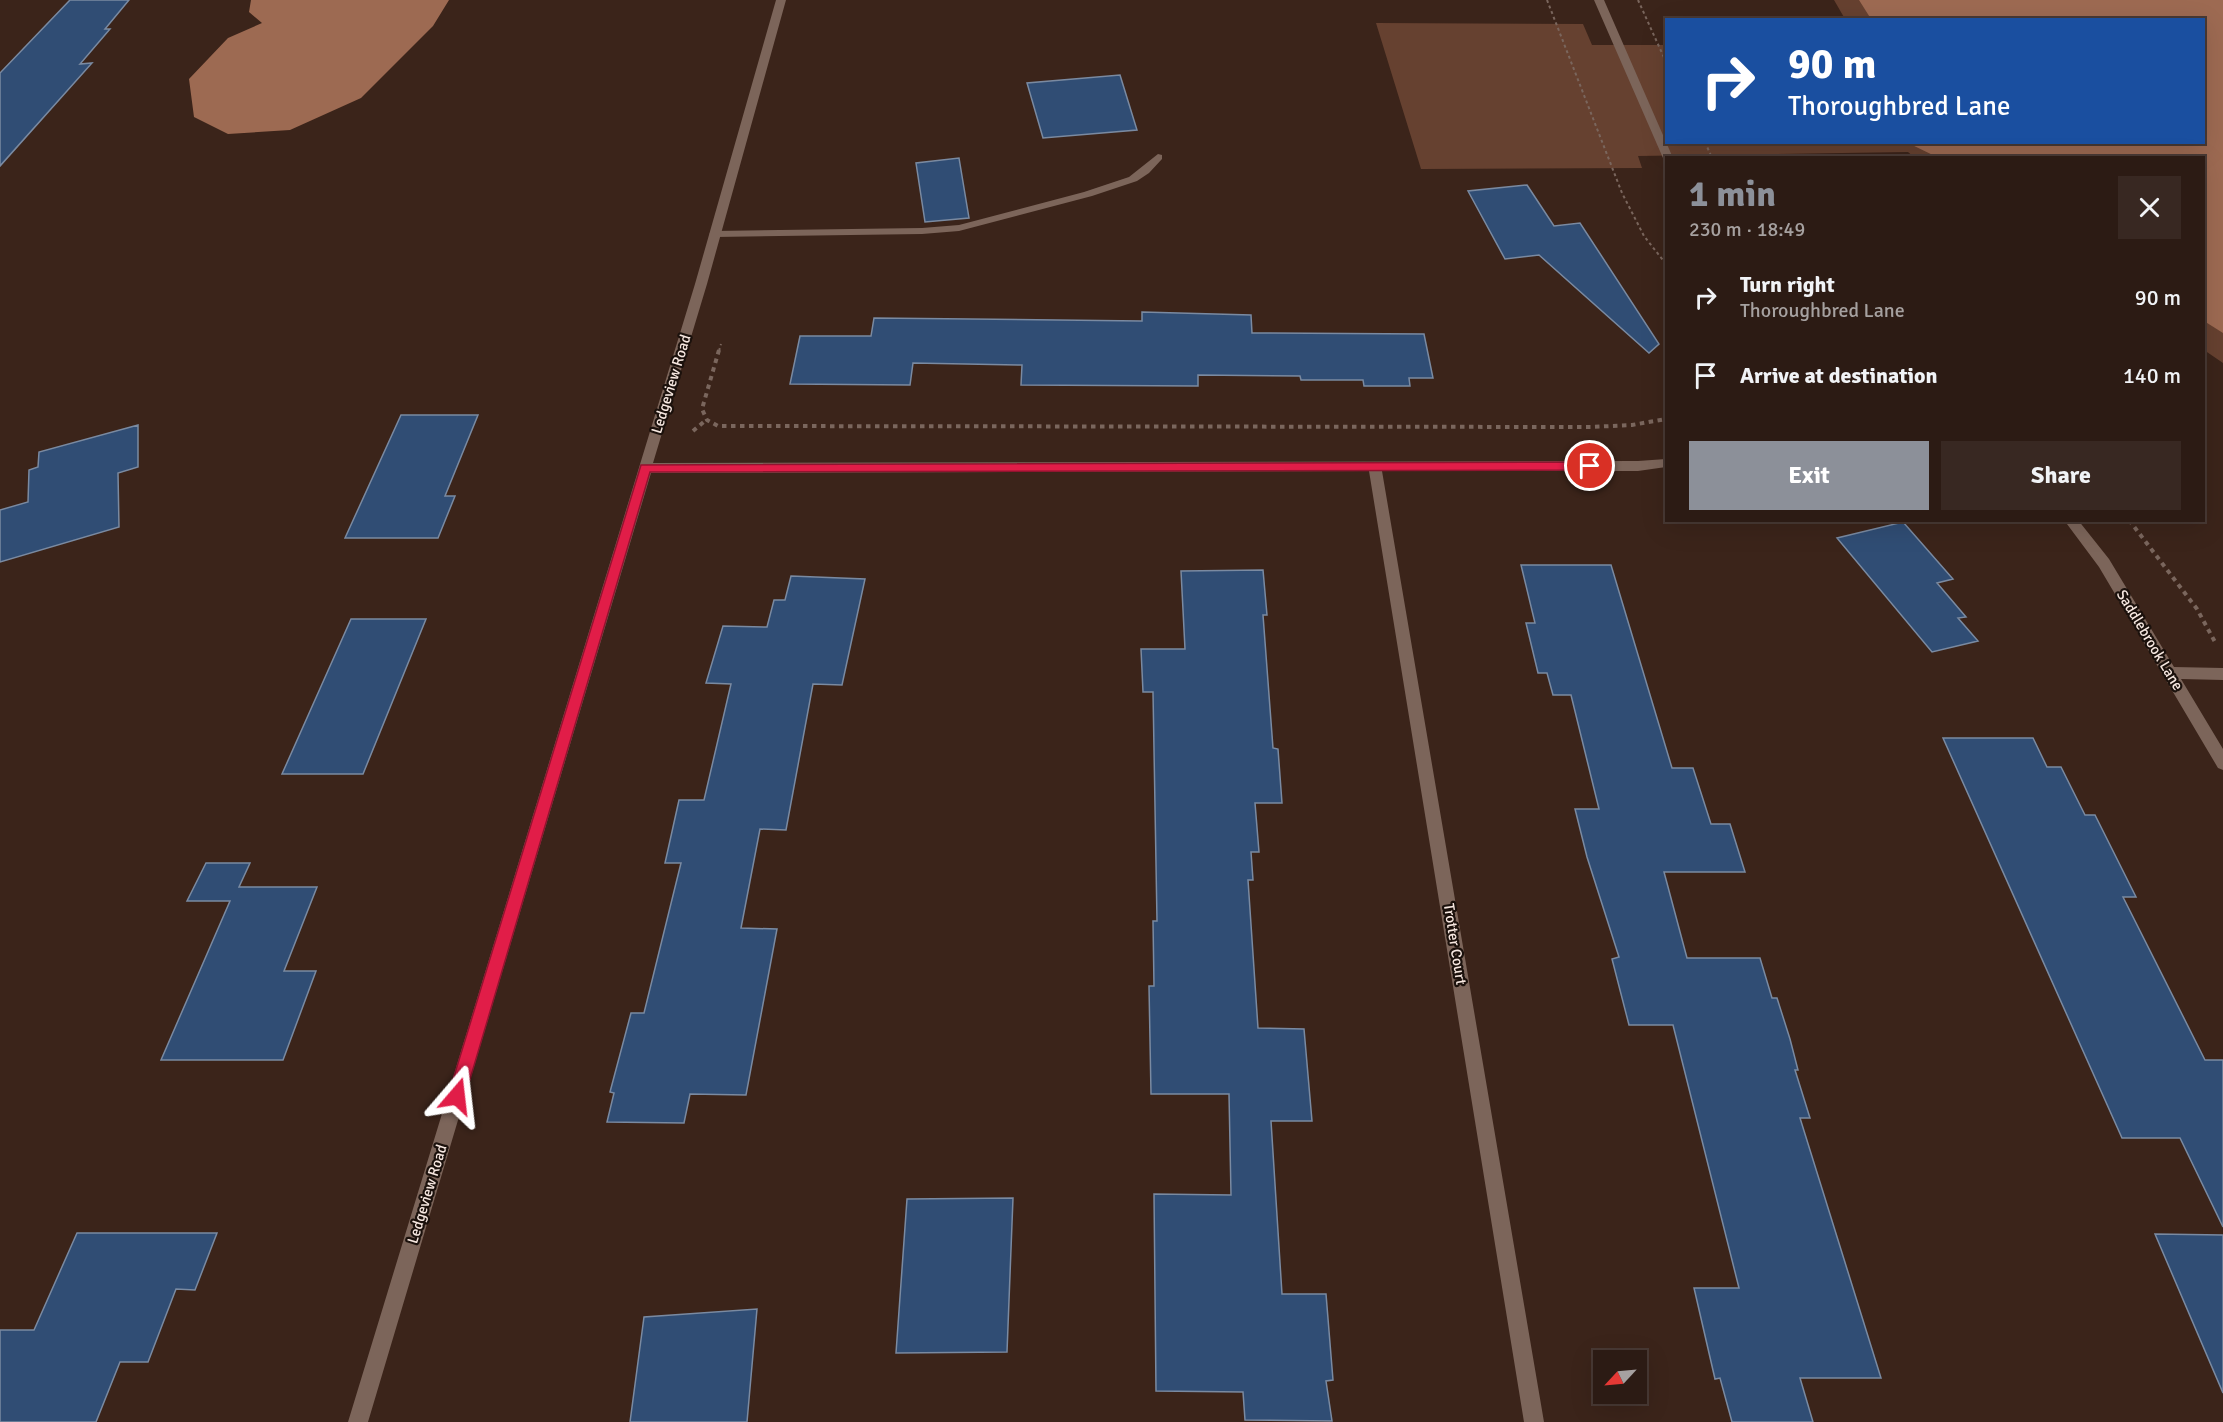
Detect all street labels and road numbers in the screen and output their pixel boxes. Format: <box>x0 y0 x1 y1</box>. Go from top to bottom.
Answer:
street label: Ledgeview Road <box>647 332 695 436</box>
street label: Saddlebrook Lane <box>2113 586 2187 694</box>
street label: Trotter Court <box>1440 902 1470 986</box>
street label: Ledgeview Road <box>403 1142 451 1246</box>

